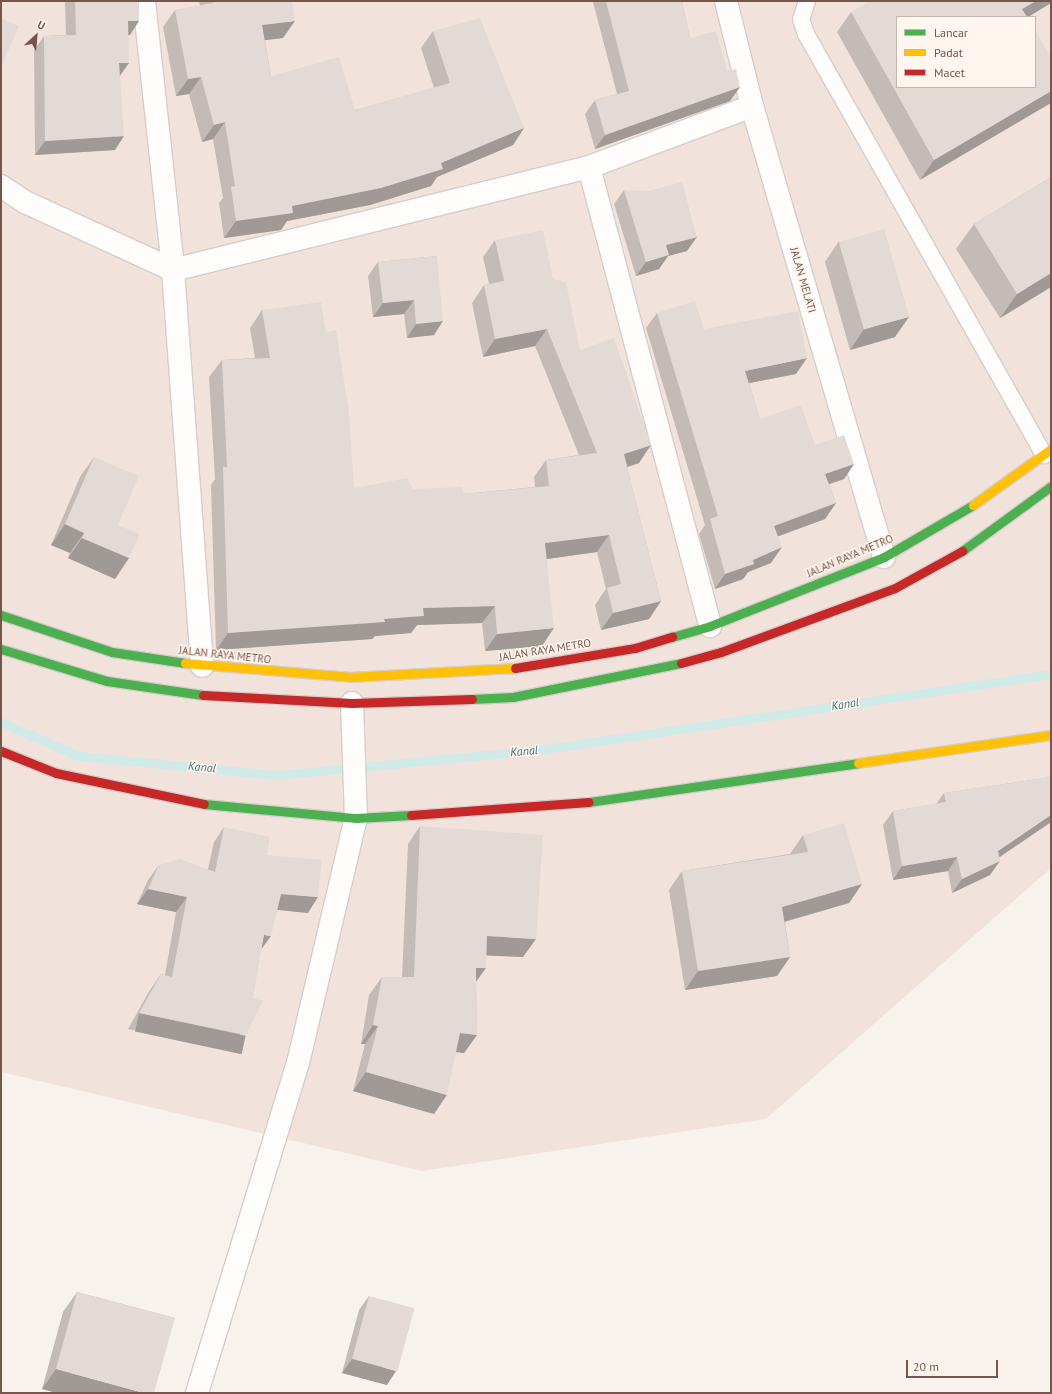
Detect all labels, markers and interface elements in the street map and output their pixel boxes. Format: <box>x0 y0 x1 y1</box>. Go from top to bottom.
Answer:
north arrow <box>16 16 56 56</box>
legend <box>896 16 1036 88</box>
text: U <box>35 17 47 33</box>
text: Lancar <box>934 25 968 40</box>
text: Padat <box>934 45 963 60</box>
text: Macet <box>934 65 965 80</box>
street label: JALAN MELATI <box>787 246 819 314</box>
street label: JALAN RAYA METRO <box>805 532 895 580</box>
street label: JALAN RAYA METRO <box>498 636 592 664</box>
street label: JALAN RAYA METRO <box>178 644 272 666</box>
water label: Kanal <box>830 695 860 713</box>
water label: Kanal <box>510 743 538 759</box>
water label: Kanal <box>188 759 216 775</box>
scale bar <box>908 1352 1000 1378</box>
text: 20 m <box>913 1359 939 1374</box>

